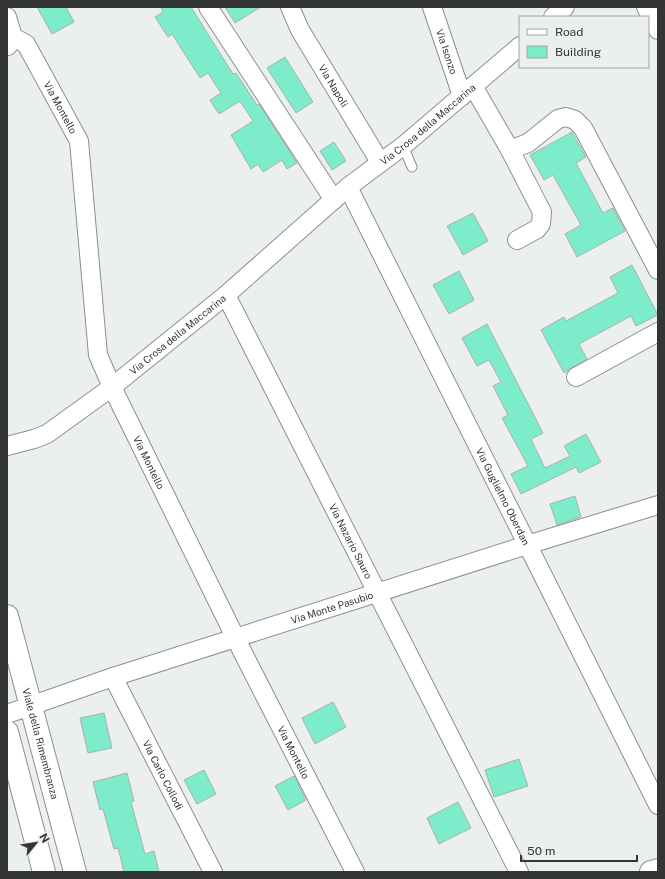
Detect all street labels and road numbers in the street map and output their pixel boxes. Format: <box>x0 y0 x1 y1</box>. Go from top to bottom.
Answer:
street label: Via Isonzo <box>434 27 460 76</box>
street label: Via Napoli <box>316 62 351 109</box>
street label: Via Montello <box>41 79 80 136</box>
street label: Via Crosa della Maccarina <box>378 81 478 167</box>
street label: Via Crosa della Maccarina <box>127 292 228 377</box>
street label: Via Montello <box>131 434 167 491</box>
street label: Via Guglielmo Oberdan <box>474 446 533 547</box>
street label: Via Nazario Sauro <box>327 502 375 581</box>
street label: Via Monte Pasubio <box>289 588 375 626</box>
street label: Viale della Rimembranza <box>20 687 61 800</box>
street label: Via Montello <box>275 724 312 781</box>
street label: Via Carlo Collodi <box>140 738 186 812</box>

